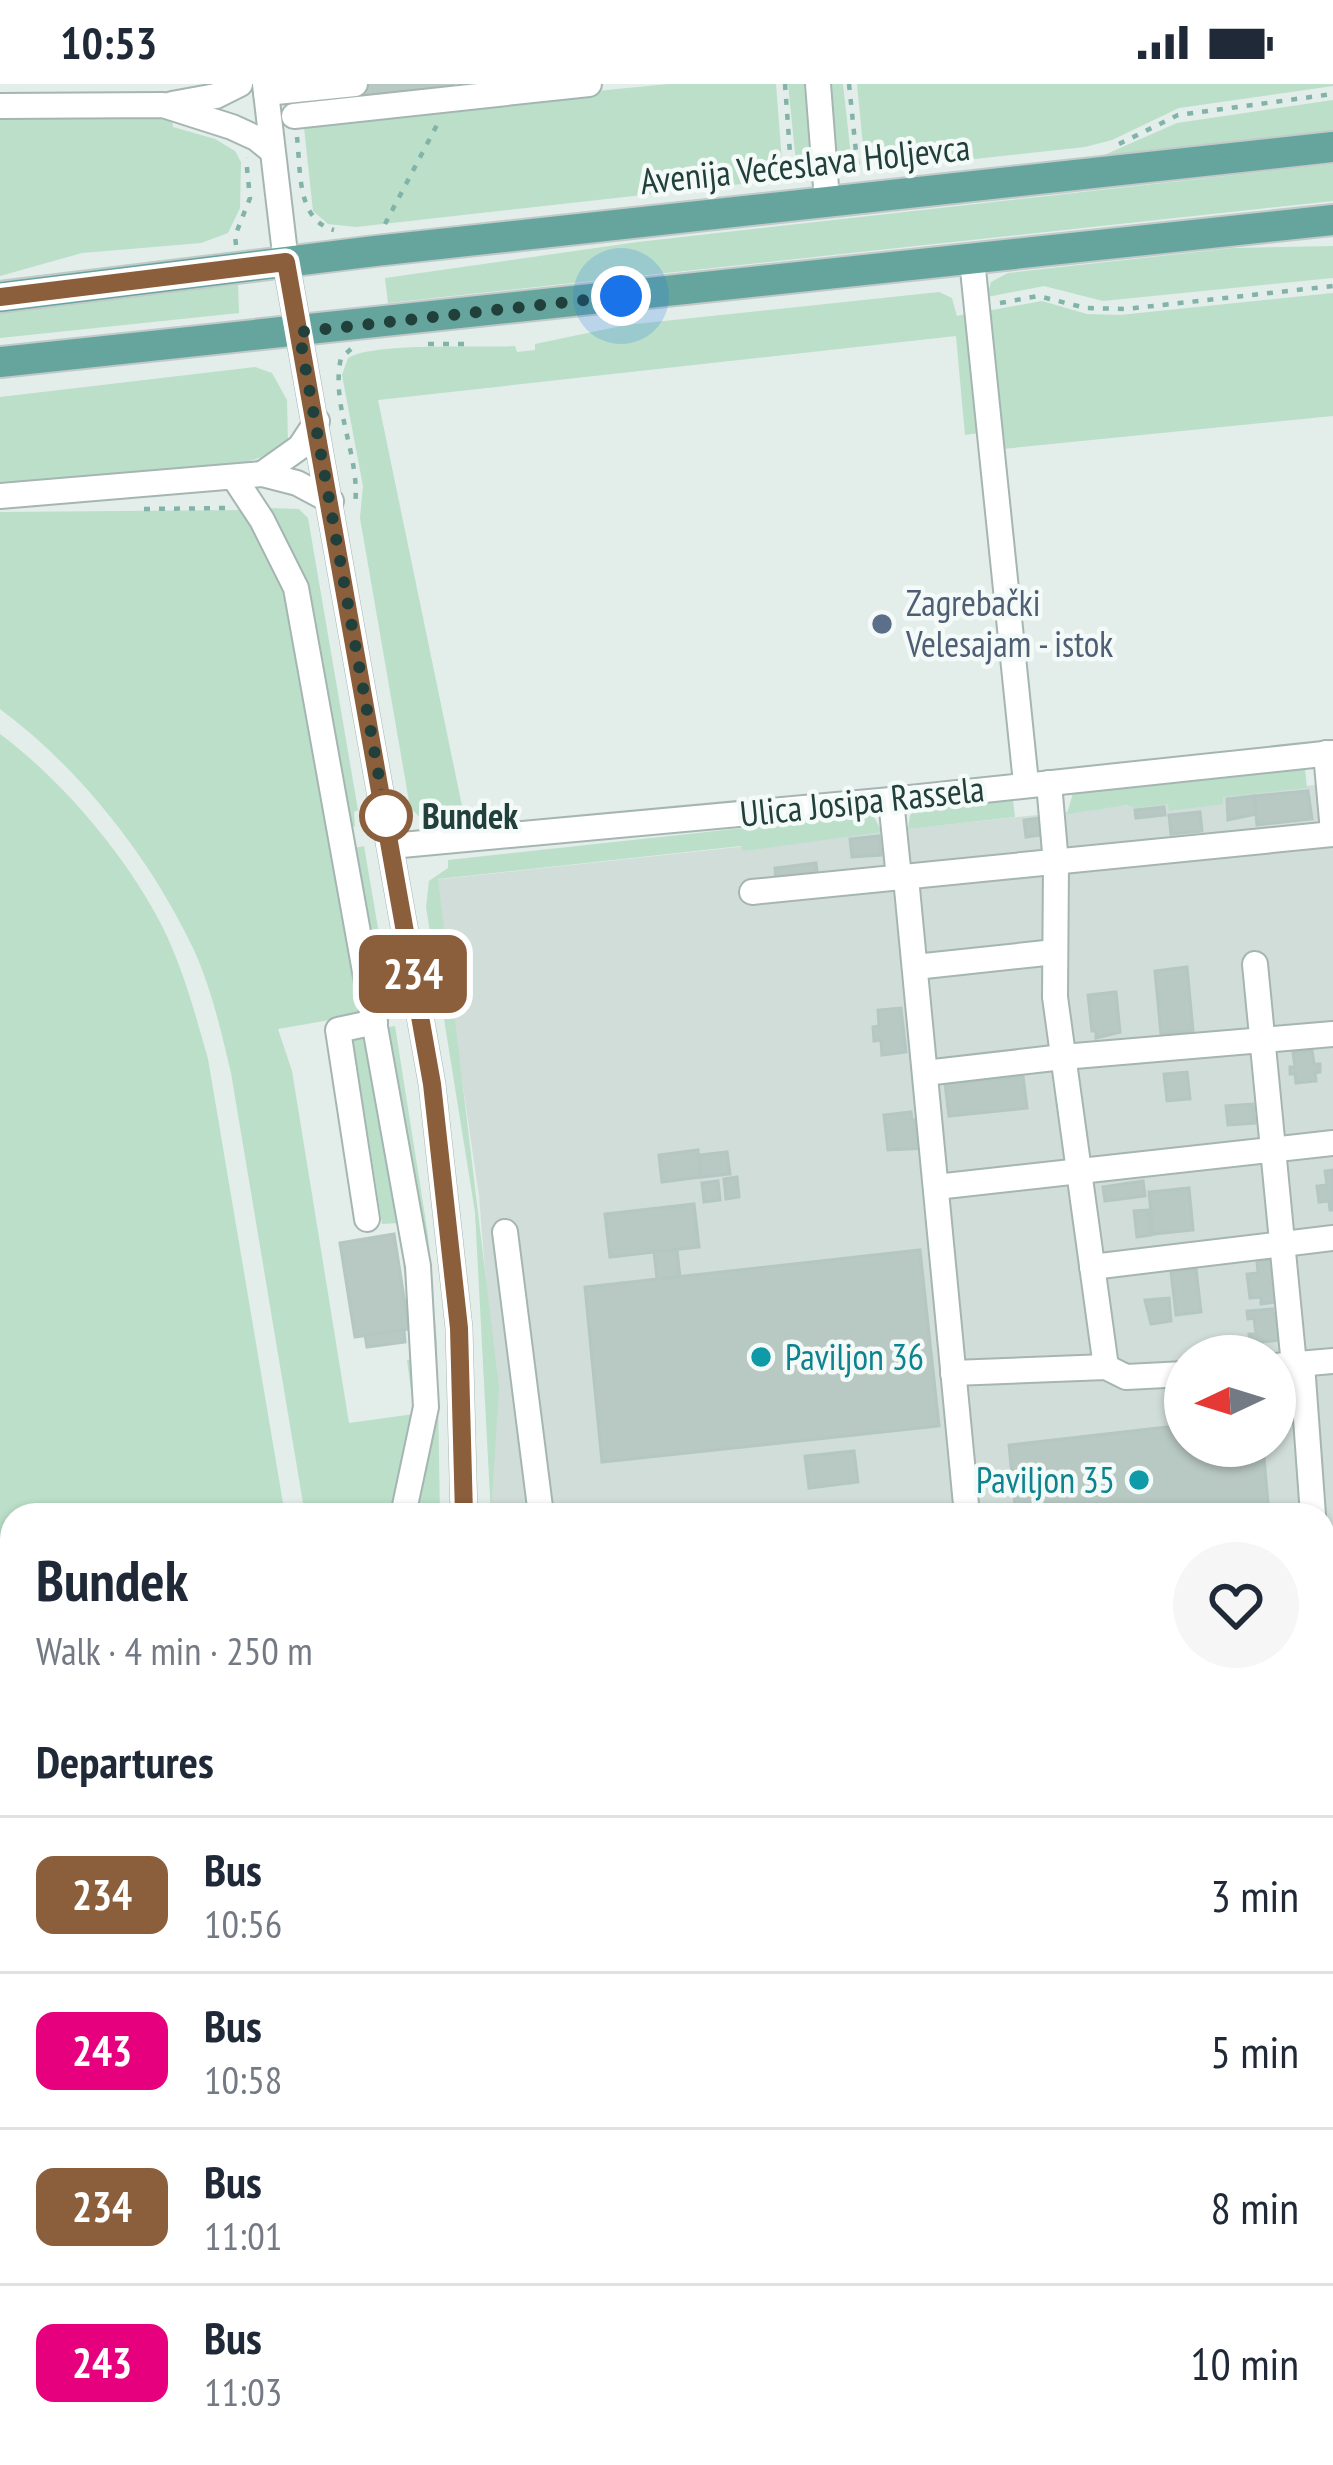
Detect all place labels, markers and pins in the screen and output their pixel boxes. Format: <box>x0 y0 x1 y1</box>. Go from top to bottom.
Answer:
place label: Zagrebački Velesajam - istok <box>905 579 1113 667</box>
marker: Zagrebački Velesajam - istok <box>869 611 895 637</box>
marker: Bundek <box>361 791 411 841</box>
place label: Bundek <box>422 792 518 839</box>
place label: Paviljon 36 <box>785 1333 924 1380</box>
marker: Paviljon 36 <box>748 1344 774 1370</box>
place label: Paviljon 35 <box>976 1456 1115 1503</box>
marker: Paviljon 35 <box>1126 1467 1152 1493</box>

